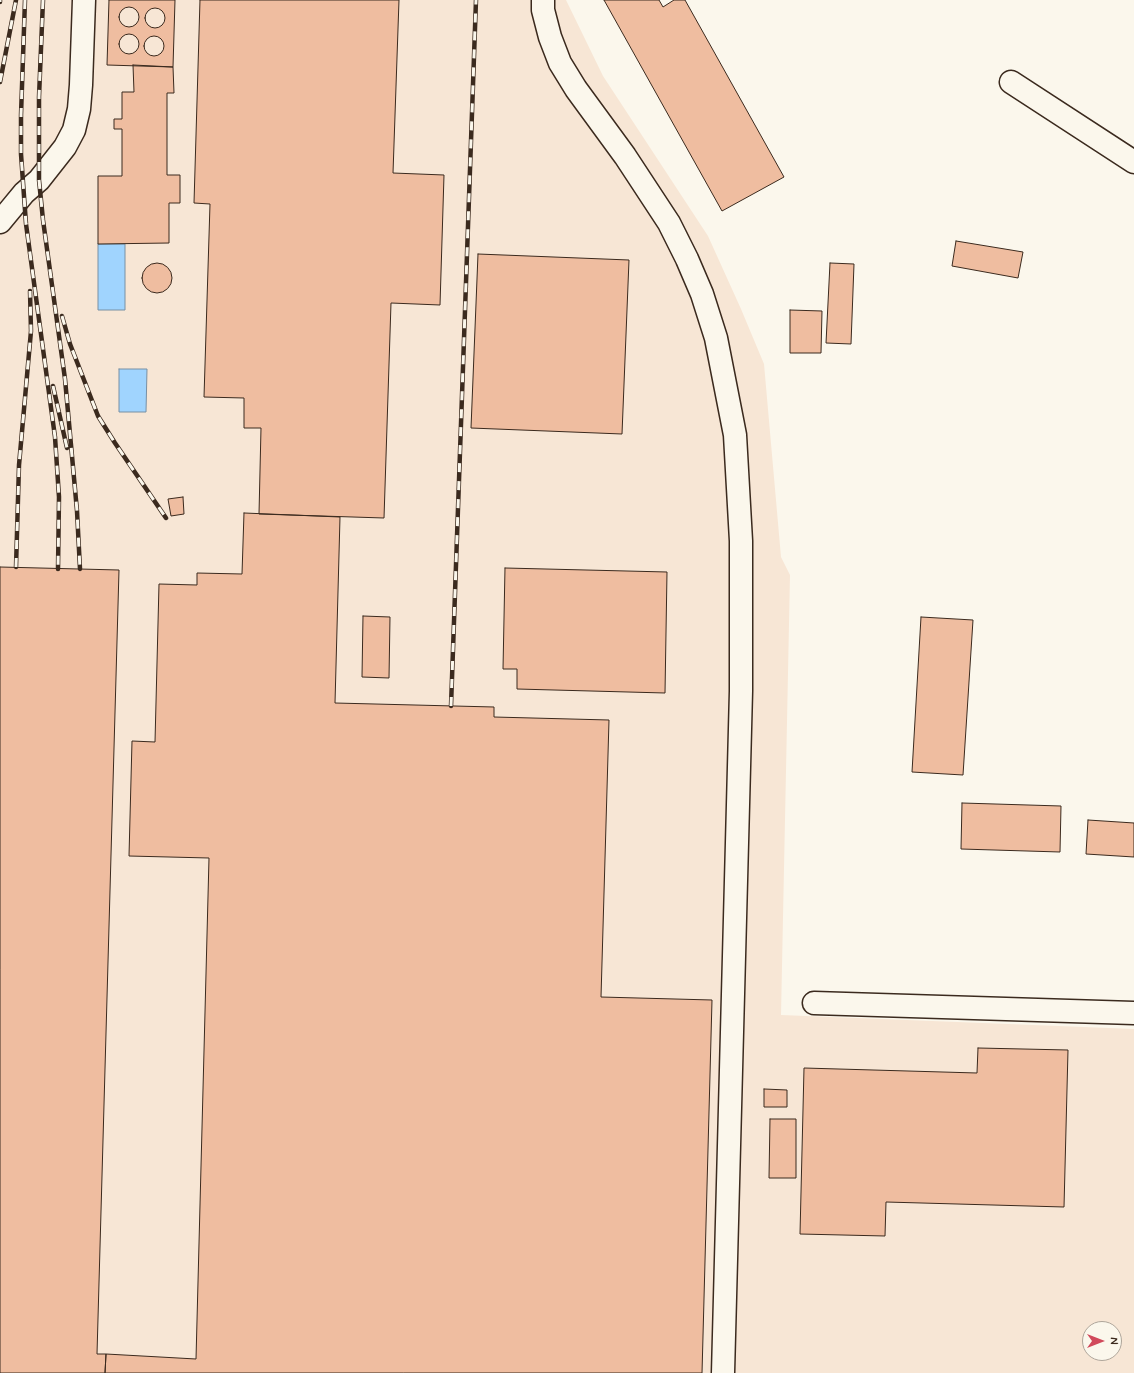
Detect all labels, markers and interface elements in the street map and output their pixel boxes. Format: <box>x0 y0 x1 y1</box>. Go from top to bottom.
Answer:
north arrow <box>1082 1321 1122 1361</box>
text: N <box>1106 1337 1120 1345</box>

